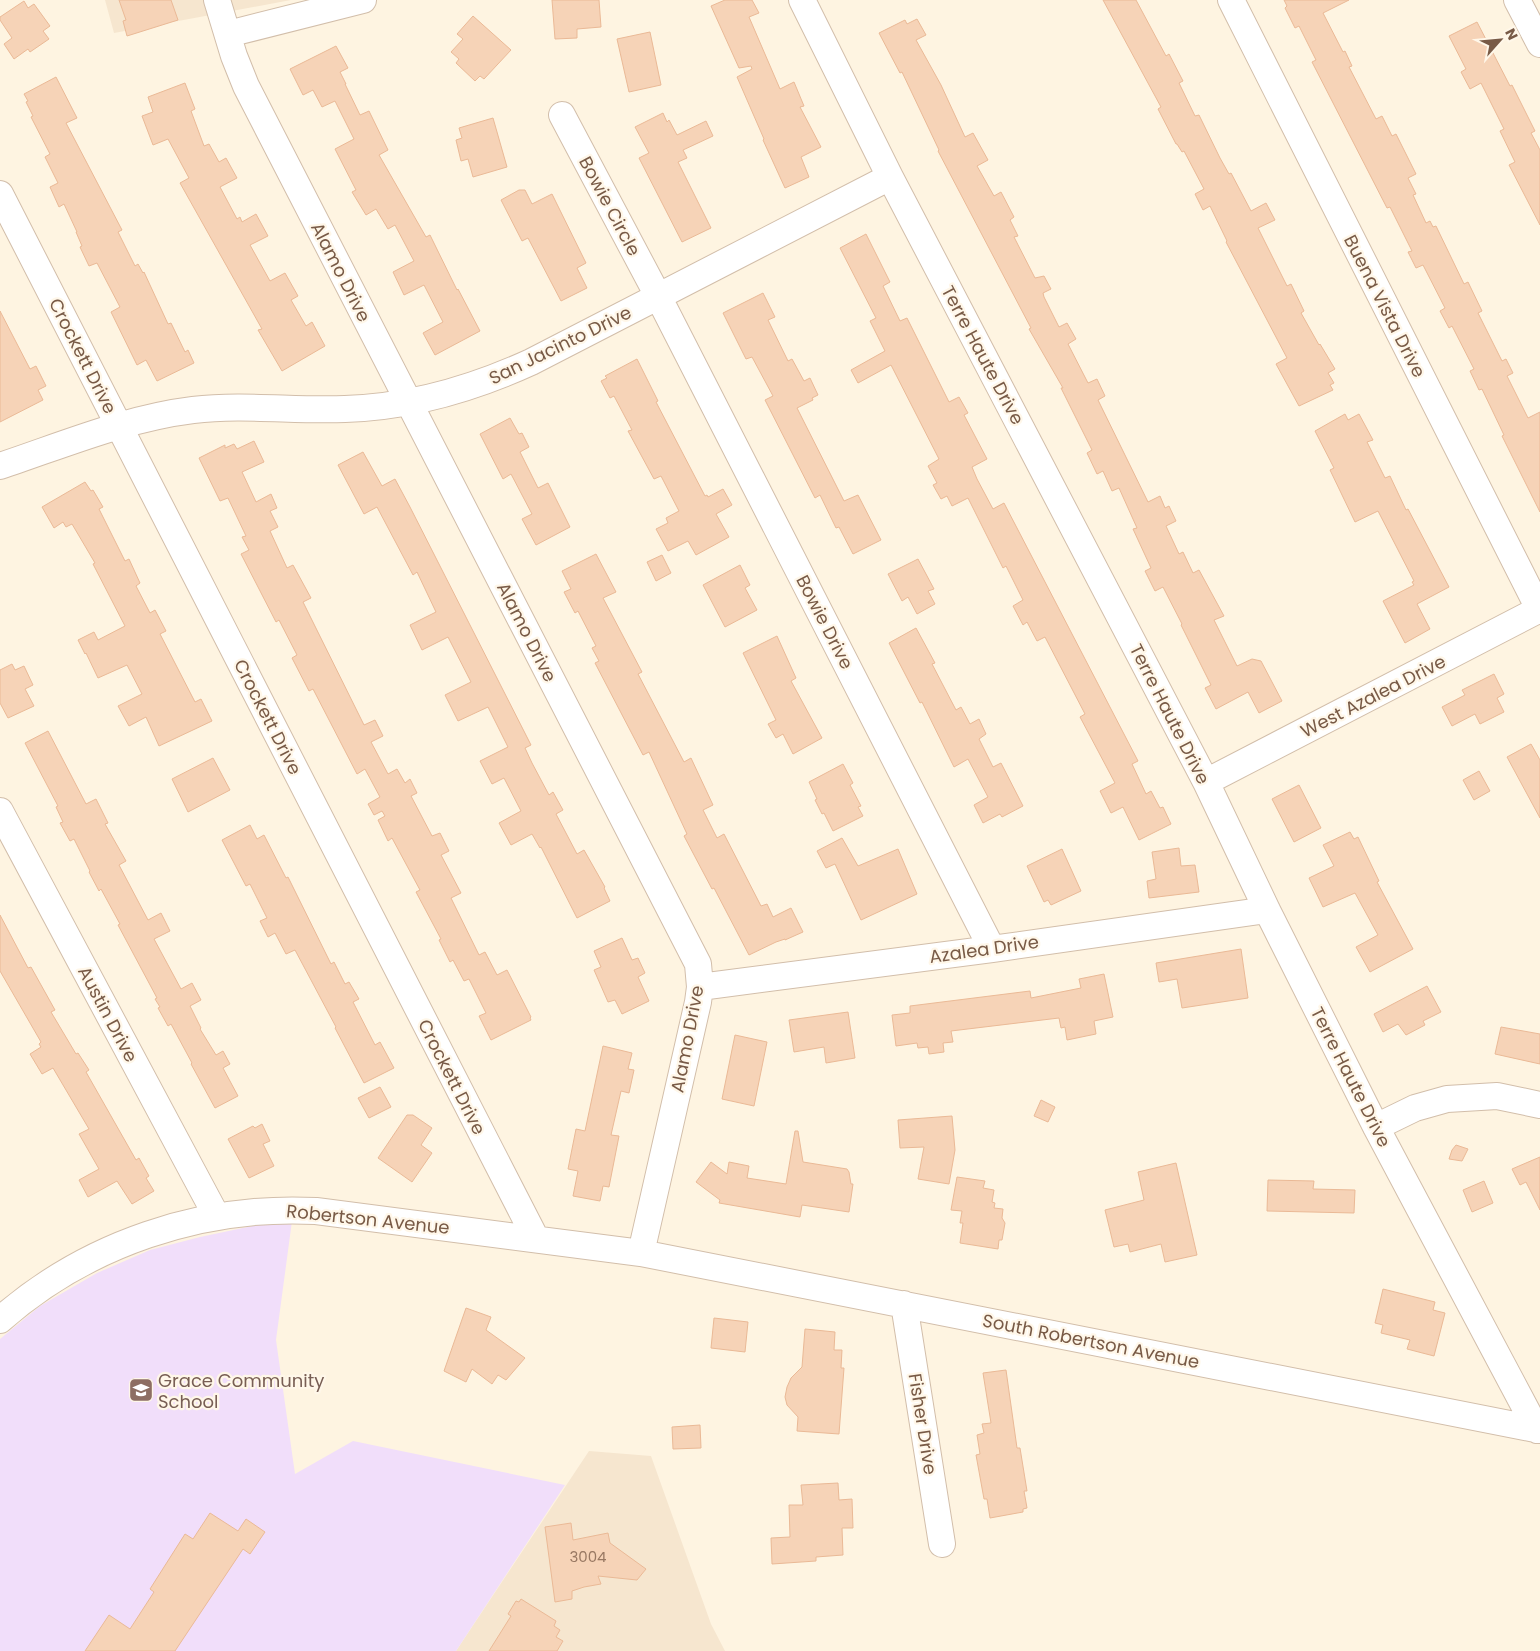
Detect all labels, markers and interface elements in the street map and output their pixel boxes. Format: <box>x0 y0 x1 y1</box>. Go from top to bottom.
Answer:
north arrow <box>1475 15 1525 65</box>
text: N <box>1500 25 1523 43</box>
street label: Bowie Circle <box>573 152 647 260</box>
street label: Alamo Drive <box>305 218 377 326</box>
street label: Buena Vista Drive <box>1338 230 1432 382</box>
street label: Terre Haute Drive <box>936 281 1030 429</box>
street label: Crockett Drive <box>43 294 123 418</box>
street label: San Jacinto Drive <box>485 300 635 390</box>
street label: Bowie Drive <box>791 571 859 673</box>
street label: Alamo Drive <box>491 578 563 686</box>
street label: Terre Haute Drive <box>1124 640 1216 788</box>
street label: West Azalea Drive <box>1296 649 1450 743</box>
street label: Crockett Drive <box>228 655 308 779</box>
street label: Azalea Drive <box>928 929 1040 969</box>
street label: Austin Drive <box>72 962 144 1066</box>
street label: Alamo Drive <box>664 983 710 1095</box>
street label: Terre Haute Drive <box>1305 1003 1397 1151</box>
street label: Crockett Drive <box>412 1015 492 1139</box>
street label: Robertson Avenue <box>285 1198 451 1240</box>
street label: South Robertson Avenue <box>980 1308 1202 1374</box>
place label: Grace Community School <box>158 1368 324 1414</box>
street label: Fisher Drive <box>903 1372 943 1476</box>
school or university icon: Grace Community School <box>128 1377 154 1403</box>
house number: 3004 <box>569 1546 607 1567</box>

